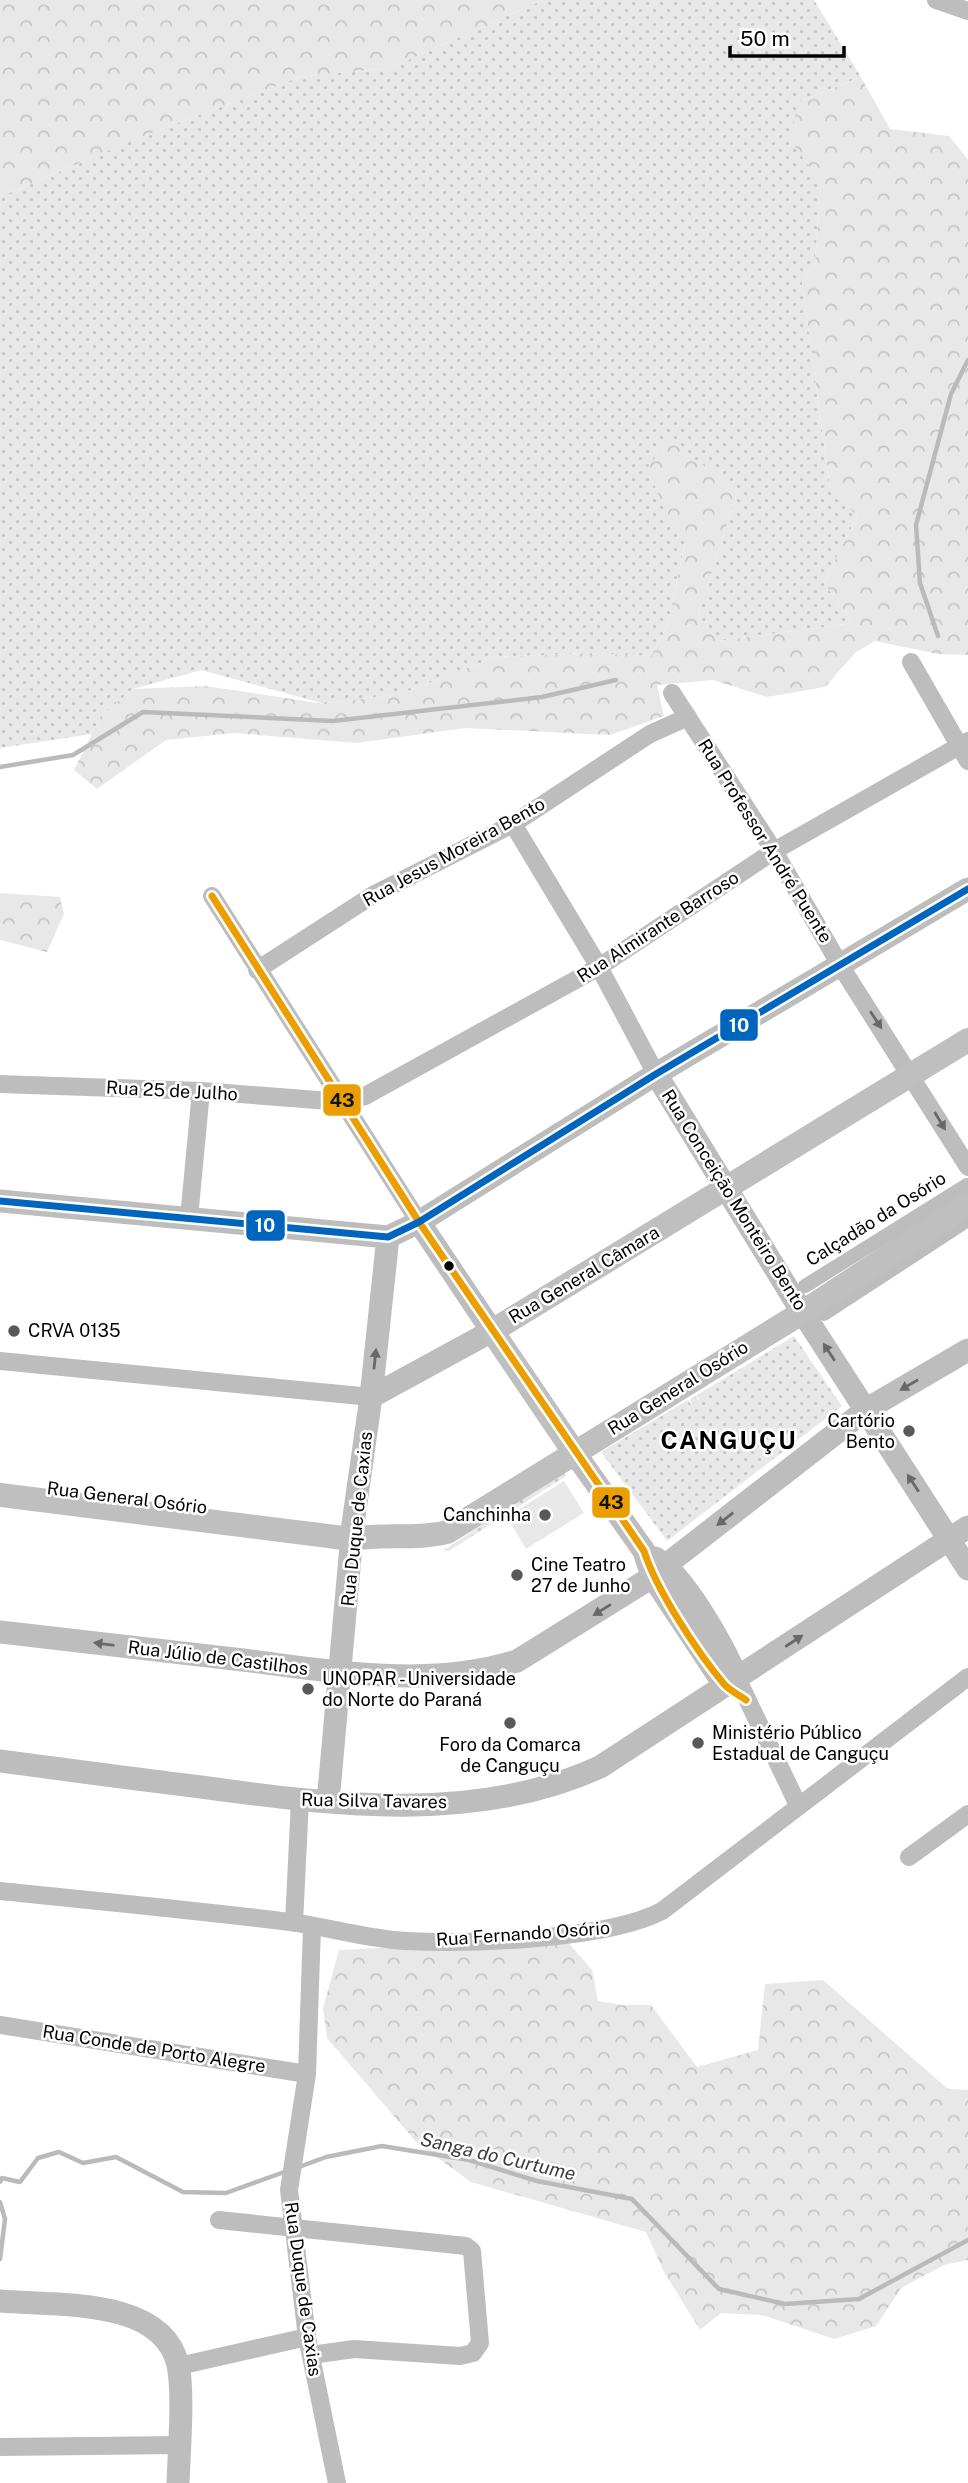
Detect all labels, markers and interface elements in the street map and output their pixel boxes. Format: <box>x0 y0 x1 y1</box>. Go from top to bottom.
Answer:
scale bar <box>730 14 844 58</box>
text: 50 m <box>740 26 790 51</box>
street label: Rua Professor André Puente <box>694 735 837 946</box>
street label: Rua Jesus Moreira Bento <box>359 793 548 910</box>
street label: Rua Almirante Barroso <box>573 866 742 987</box>
line badge: 10 <box>719 1008 759 1042</box>
one-way arrow <box>869 1011 883 1029</box>
text: 10 <box>729 1014 749 1036</box>
street label: Rua 25 de Julho <box>106 1077 238 1104</box>
line badge: 43 <box>322 1083 362 1117</box>
street label: Rua Conceição Monteiro Bento <box>658 1086 811 1314</box>
text: 43 <box>329 1089 355 1111</box>
one-way arrow <box>933 1112 946 1131</box>
street label: Calçadão da Osório <box>802 1167 950 1270</box>
line badge: 10 <box>245 1209 286 1242</box>
text: 10 <box>255 1214 275 1236</box>
street label: Rua General Câmara <box>505 1221 663 1328</box>
unlabelled marker <box>442 1259 456 1273</box>
place label: CRVA 0135 <box>28 1320 120 1341</box>
marker: CRVA 0135 <box>6 1323 22 1339</box>
street label: Rua General Osório <box>604 1336 752 1439</box>
one-way arrow <box>823 1343 836 1362</box>
one-way arrow <box>370 1348 381 1370</box>
one-way arrow <box>899 1379 919 1391</box>
place label: Cartório Bento <box>827 1410 895 1452</box>
marker: Cartório Bento <box>901 1423 917 1439</box>
district label: CANGUÇU <box>660 1426 798 1455</box>
street label: Rua Duque de Caxias <box>337 1430 376 1608</box>
one-way arrow <box>907 1473 920 1492</box>
street label: Rua General Osório <box>46 1477 208 1518</box>
line badge: 43 <box>591 1486 631 1519</box>
text: 43 <box>598 1491 624 1513</box>
place label: Canchinha <box>443 1504 531 1525</box>
marker: Canchinha <box>537 1507 553 1523</box>
one-way arrow <box>717 1511 735 1526</box>
place label: Cine Teatro 27 de Junho <box>531 1554 630 1596</box>
marker: Cine Teatro 27 de Junho <box>509 1567 525 1583</box>
one-way arrow <box>592 1604 611 1617</box>
one-way arrow <box>785 1635 804 1648</box>
street label: Rua Júlio de Castilhos <box>127 1636 309 1679</box>
one-way arrow <box>93 1638 115 1649</box>
place label: UNOPAR - Universidade do Norte do Paraná <box>322 1668 516 1710</box>
marker: UNOPAR - Universidade do Norte do Paraná <box>300 1681 316 1697</box>
marker: Foro da Comarca de Canguçu <box>502 1715 518 1731</box>
place label: Ministério Público Estadual de Canguçu <box>712 1722 889 1764</box>
place label: Foro da Comarca de Canguçu <box>439 1734 581 1776</box>
marker: Ministério Público Estadual de Canguçu <box>690 1735 706 1751</box>
street label: Rua Silva Tavares <box>301 1789 447 1812</box>
street label: Rua Fernando Osório <box>435 1917 611 1950</box>
street label: Rua Conde de Porto Alegre <box>41 2020 267 2077</box>
water label: Sanga do Curtume <box>418 2127 578 2185</box>
street label: Rua Duque de Caxias <box>281 2200 326 2377</box>

